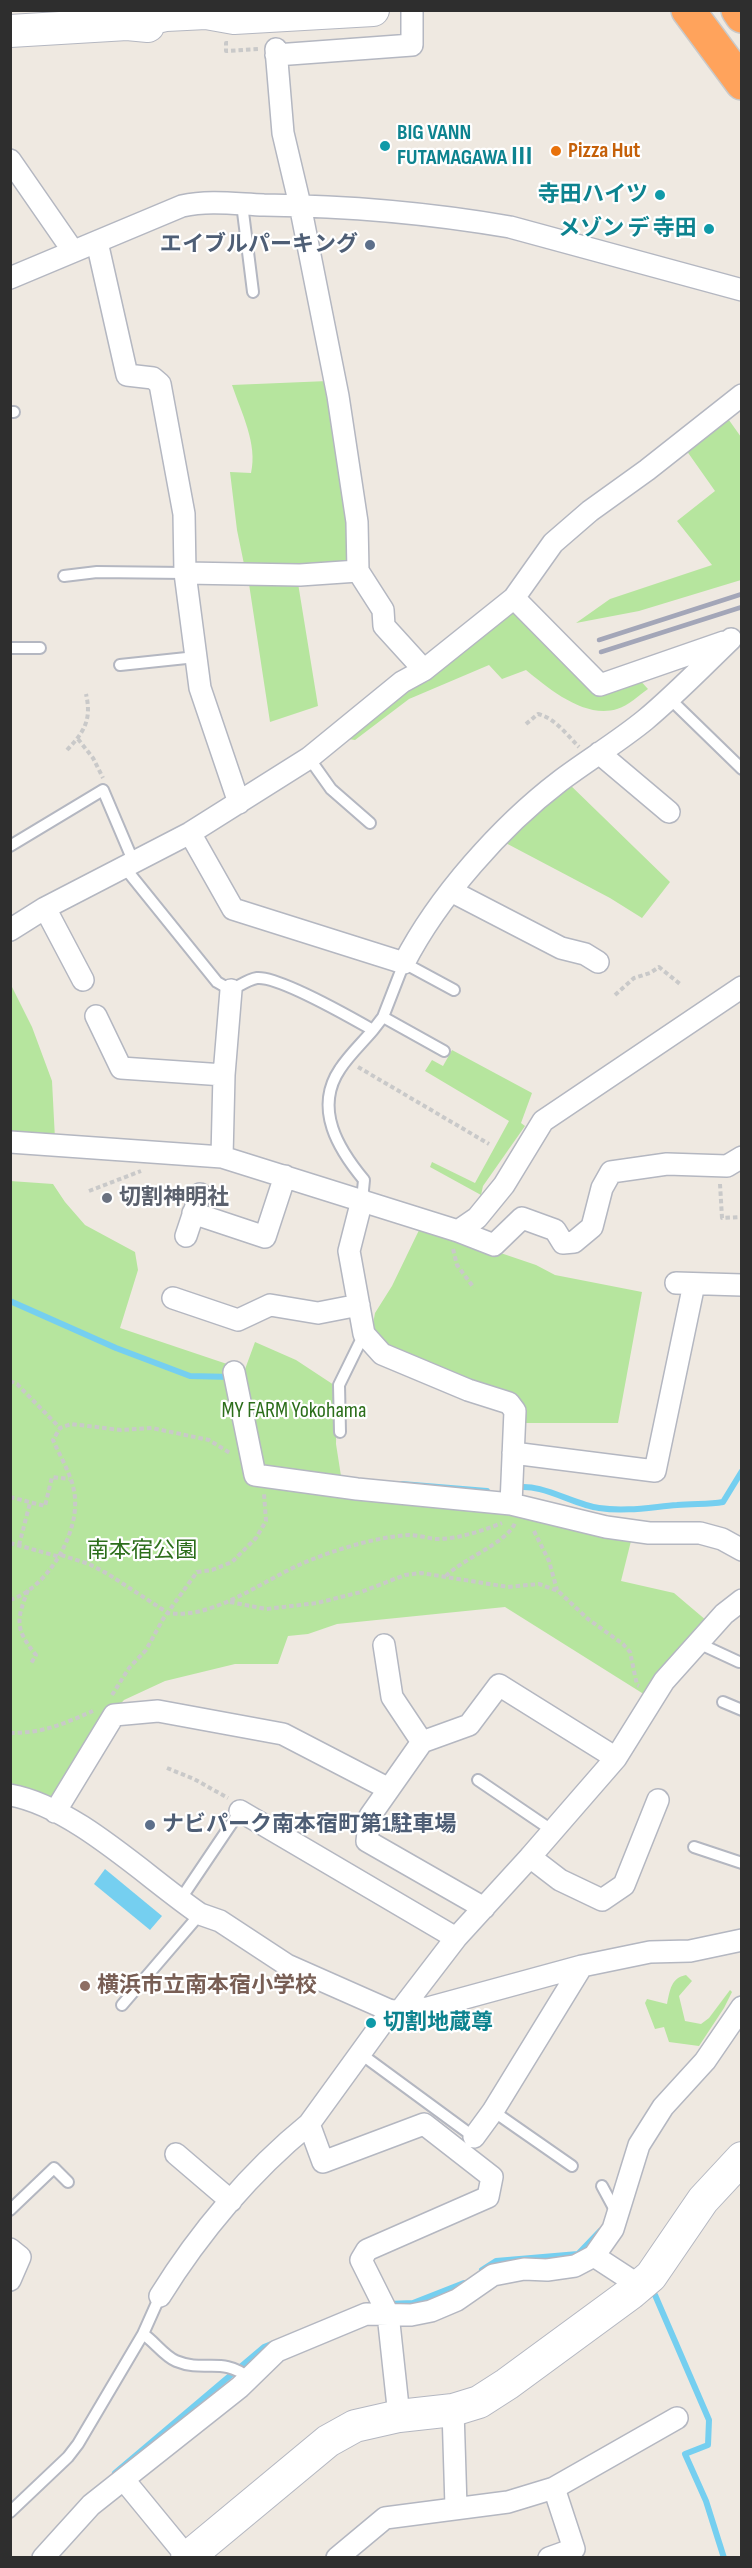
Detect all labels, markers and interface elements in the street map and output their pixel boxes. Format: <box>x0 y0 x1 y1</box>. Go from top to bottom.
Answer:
place label: BIG VANN FUTAMAGAWA Ⅲ <box>397 120 533 172</box>
place label: Pizza Hut <box>568 138 640 164</box>
marker: BIG VANN FUTAMAGAWA Ⅲ <box>378 139 392 153</box>
marker: Pizza Hut <box>549 144 563 158</box>
place label: 寺田ハイツ <box>538 182 648 208</box>
marker: 寺田ハイツ <box>653 188 667 202</box>
place label: メゾン デ 寺田 <box>558 216 697 242</box>
marker: メゾン デ 寺田 <box>702 222 716 236</box>
place label: エイブルパーキング <box>160 232 358 258</box>
marker: エイブルパーキング <box>363 238 377 252</box>
place label: 切割神明社 <box>119 1185 229 1211</box>
marker: 切割神明社 <box>100 1191 114 1205</box>
park label: MY FARM Yokohama <box>222 1398 366 1424</box>
park label: 南本宿公園 <box>87 1538 197 1564</box>
place label: ナビパーク南本宿町第1駐車場 <box>162 1812 457 1838</box>
marker: ナビパーク南本宿町第1駐車場 <box>143 1818 157 1832</box>
place label: 横浜市立南本宿小学校 <box>97 1973 317 1999</box>
marker: 横浜市立南本宿小学校 <box>78 1979 92 1993</box>
place label: 切割地蔵尊 <box>383 2010 493 2036</box>
marker: 切割地蔵尊 <box>364 2016 378 2030</box>

